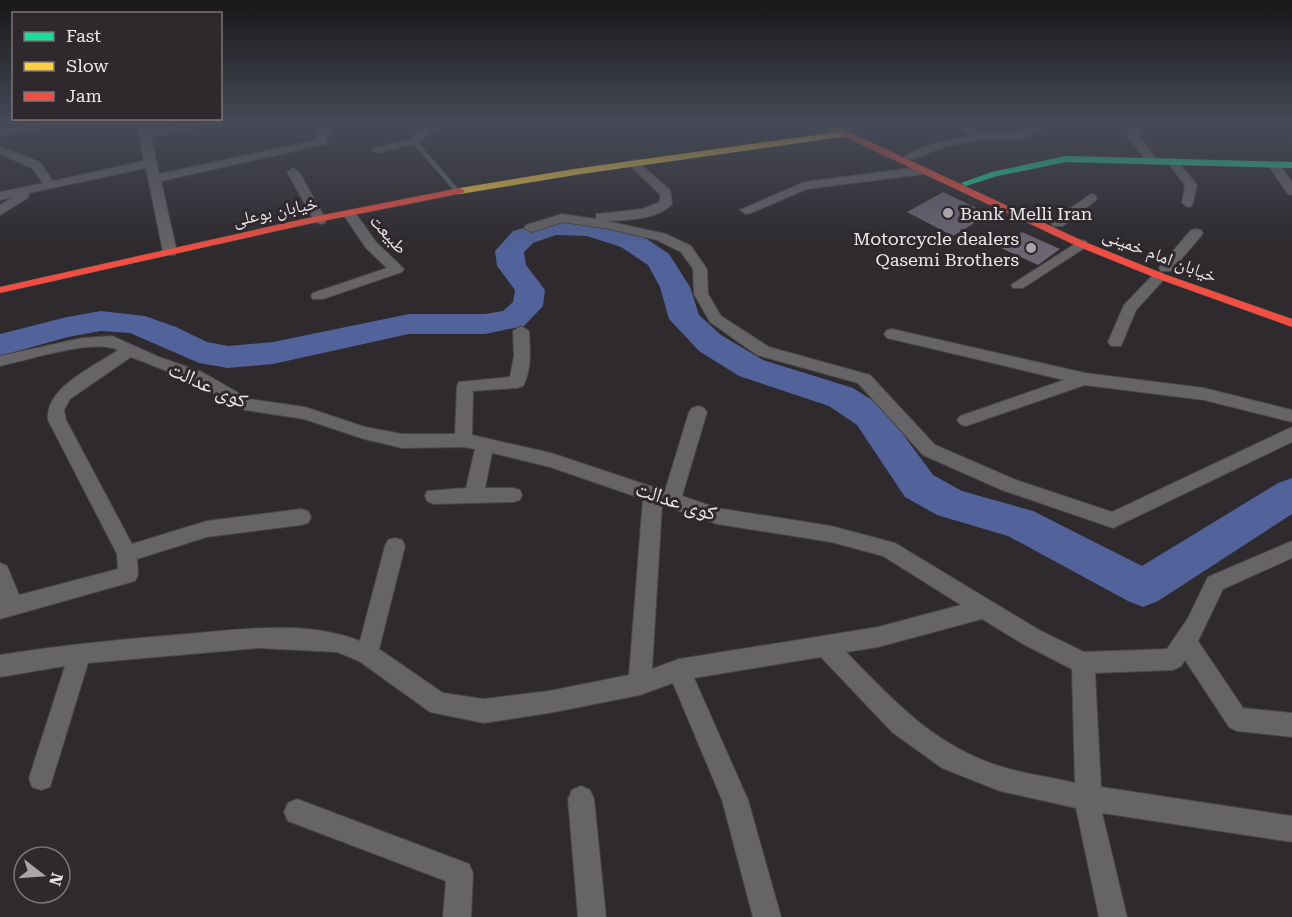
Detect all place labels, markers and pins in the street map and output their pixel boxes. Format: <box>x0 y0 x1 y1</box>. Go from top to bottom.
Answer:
place label: Bank Melli Iran <box>960 203 1093 224</box>
marker: Bank Melli Iran <box>941 206 955 220</box>
place label: Motorcycle dealers Qasemi Brothers <box>853 228 1019 270</box>
marker: Motorcycle dealers Qasemi Brothers <box>1024 241 1038 255</box>

